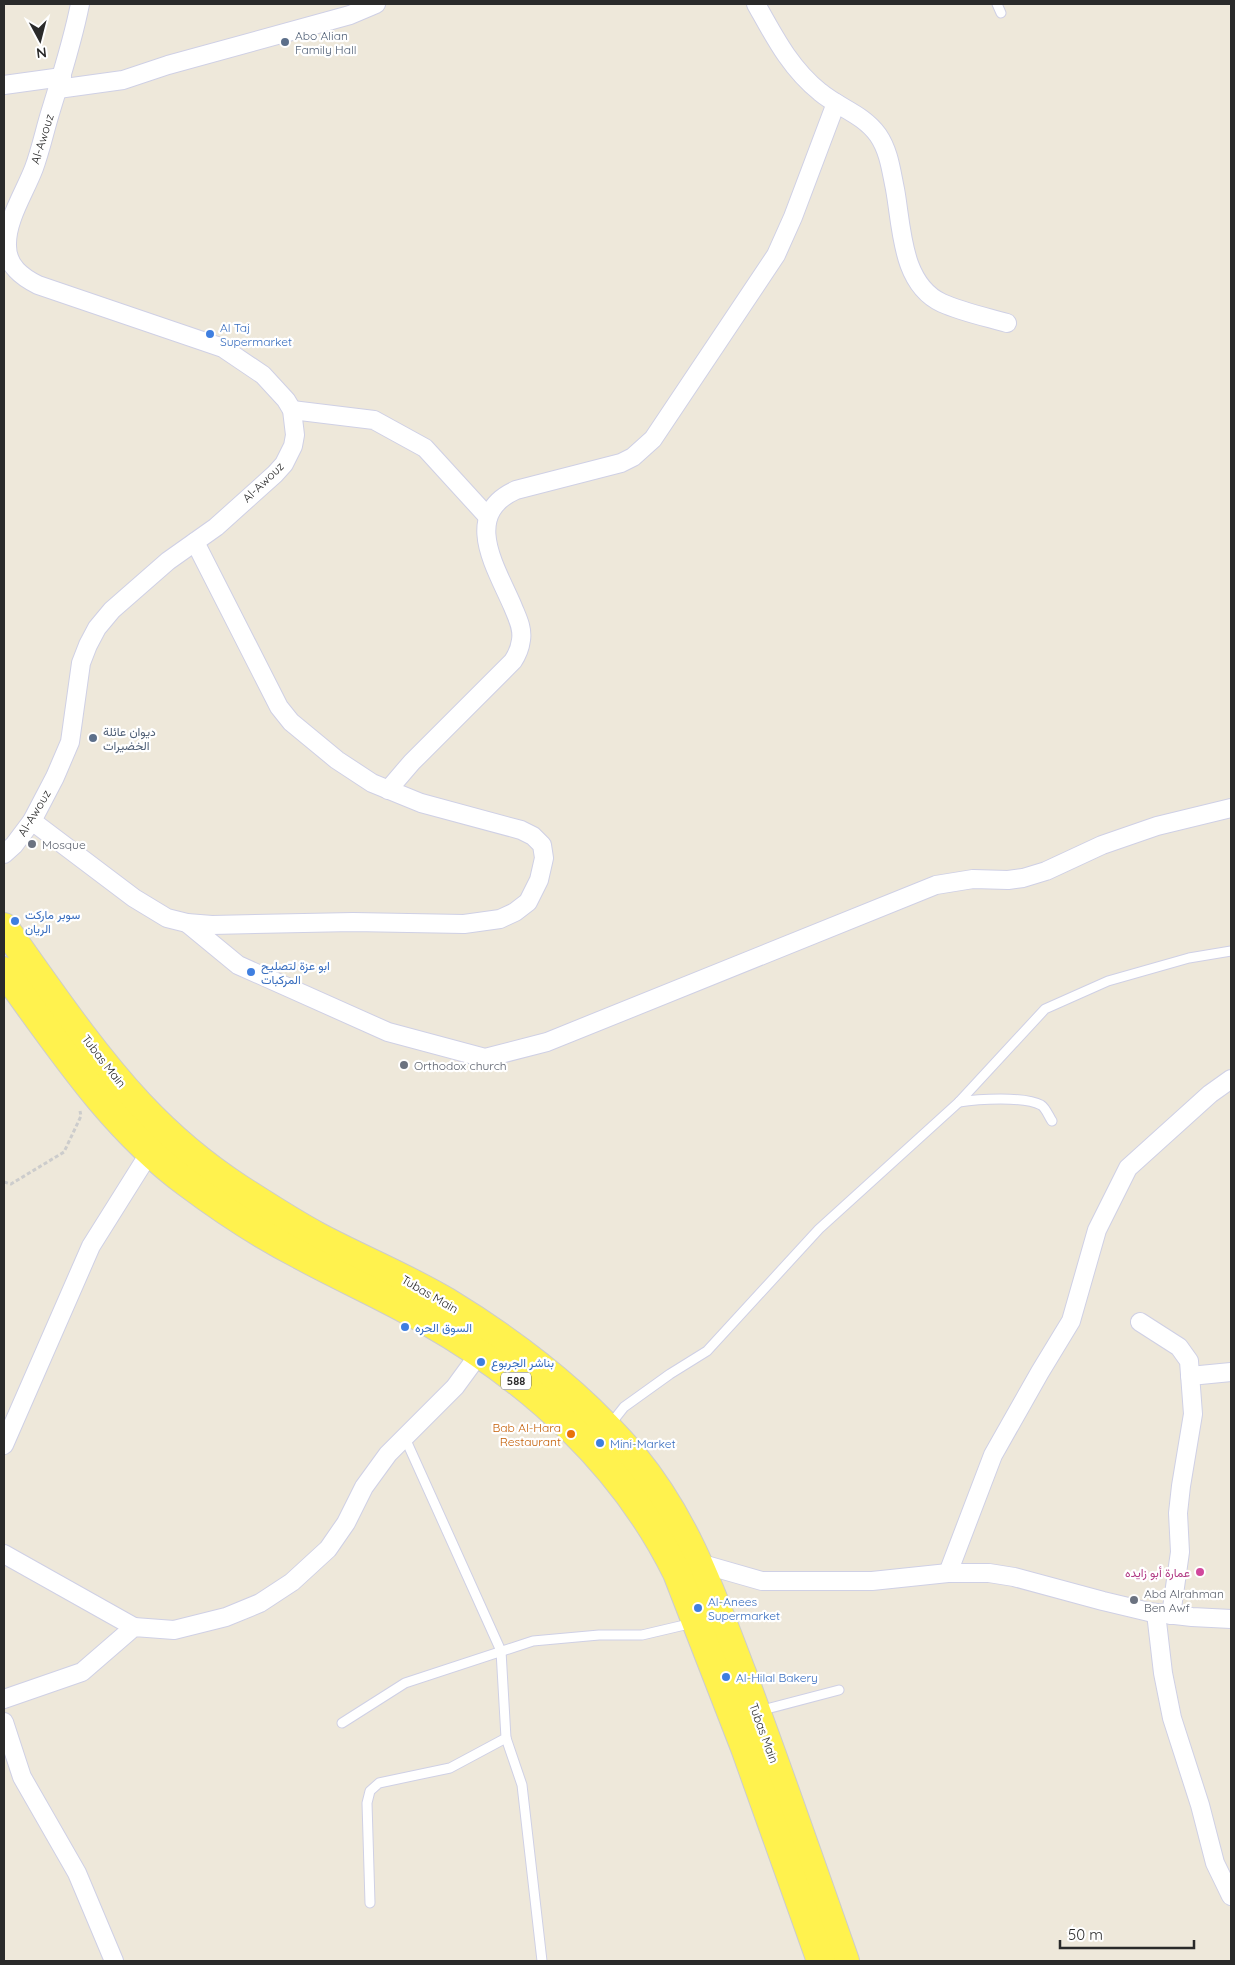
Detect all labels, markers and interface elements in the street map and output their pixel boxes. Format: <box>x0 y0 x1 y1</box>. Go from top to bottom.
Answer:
north arrow <box>15 15 65 65</box>
place label: Abo Alian Family Hall <box>295 28 356 57</box>
marker: Abo Alian Family Hall <box>279 36 291 48</box>
text: N <box>35 43 48 62</box>
street label: Al-Awouz <box>27 112 57 166</box>
place label: Al Taj Supermarket <box>220 320 292 349</box>
marker: Al Taj Supermarket <box>204 328 216 340</box>
street label: Al-Awouz <box>239 458 287 505</box>
place label: ديوان عائلة الخضيرات <box>103 724 156 754</box>
marker: ديوان عائلة الخضيرات <box>87 732 99 744</box>
street label: Al-Awouz <box>14 787 54 839</box>
place label: Mosque <box>42 837 86 852</box>
marker: Mosque <box>26 838 38 850</box>
place label: سوبر ماركت الريان <box>25 907 80 937</box>
marker: سوبر ماركت الريان <box>9 915 21 927</box>
place label: ابو عزة لتصليح المركبات <box>261 958 330 988</box>
marker: ابو عزة لتصليح المركبات <box>245 966 257 978</box>
street label: Tubas Main <box>79 1032 129 1090</box>
place label: Orthodox church <box>414 1058 507 1073</box>
marker: Orthodox church <box>398 1059 410 1071</box>
street label: Tubas Main <box>399 1272 461 1316</box>
place label: السوق الحره <box>415 1320 472 1336</box>
marker: السوق الحره <box>399 1321 411 1333</box>
place label: بناشر الجربوع <box>491 1355 554 1372</box>
marker: بناشر الجربوع <box>475 1356 487 1368</box>
road number: 588 <box>501 1372 531 1390</box>
place label: Bab Al-Hara Restaurant <box>493 1420 561 1449</box>
marker: Bab Al-Hara Restaurant <box>565 1428 577 1440</box>
place label: Mini-Market <box>610 1436 676 1451</box>
marker: Mini-Market <box>594 1437 606 1449</box>
place label: عمارة أبو زايده <box>1125 1565 1190 1581</box>
marker: عمارة أبو زايده <box>1194 1566 1206 1578</box>
place label: Abd Alrahman Ben Awf <box>1144 1586 1224 1615</box>
place label: Al-Anees Supermarket <box>708 1594 780 1623</box>
marker: Abd Alrahman Ben Awf <box>1128 1594 1140 1606</box>
marker: Al-Anees Supermarket <box>692 1602 704 1614</box>
place label: Al-Hilal Bakery <box>736 1670 818 1685</box>
marker: Al-Hilal Bakery <box>720 1671 732 1683</box>
street label: Tubas Main <box>746 1701 782 1765</box>
scale bar <box>1060 1918 1194 1950</box>
text: 50 m <box>1068 1925 1103 1944</box>

